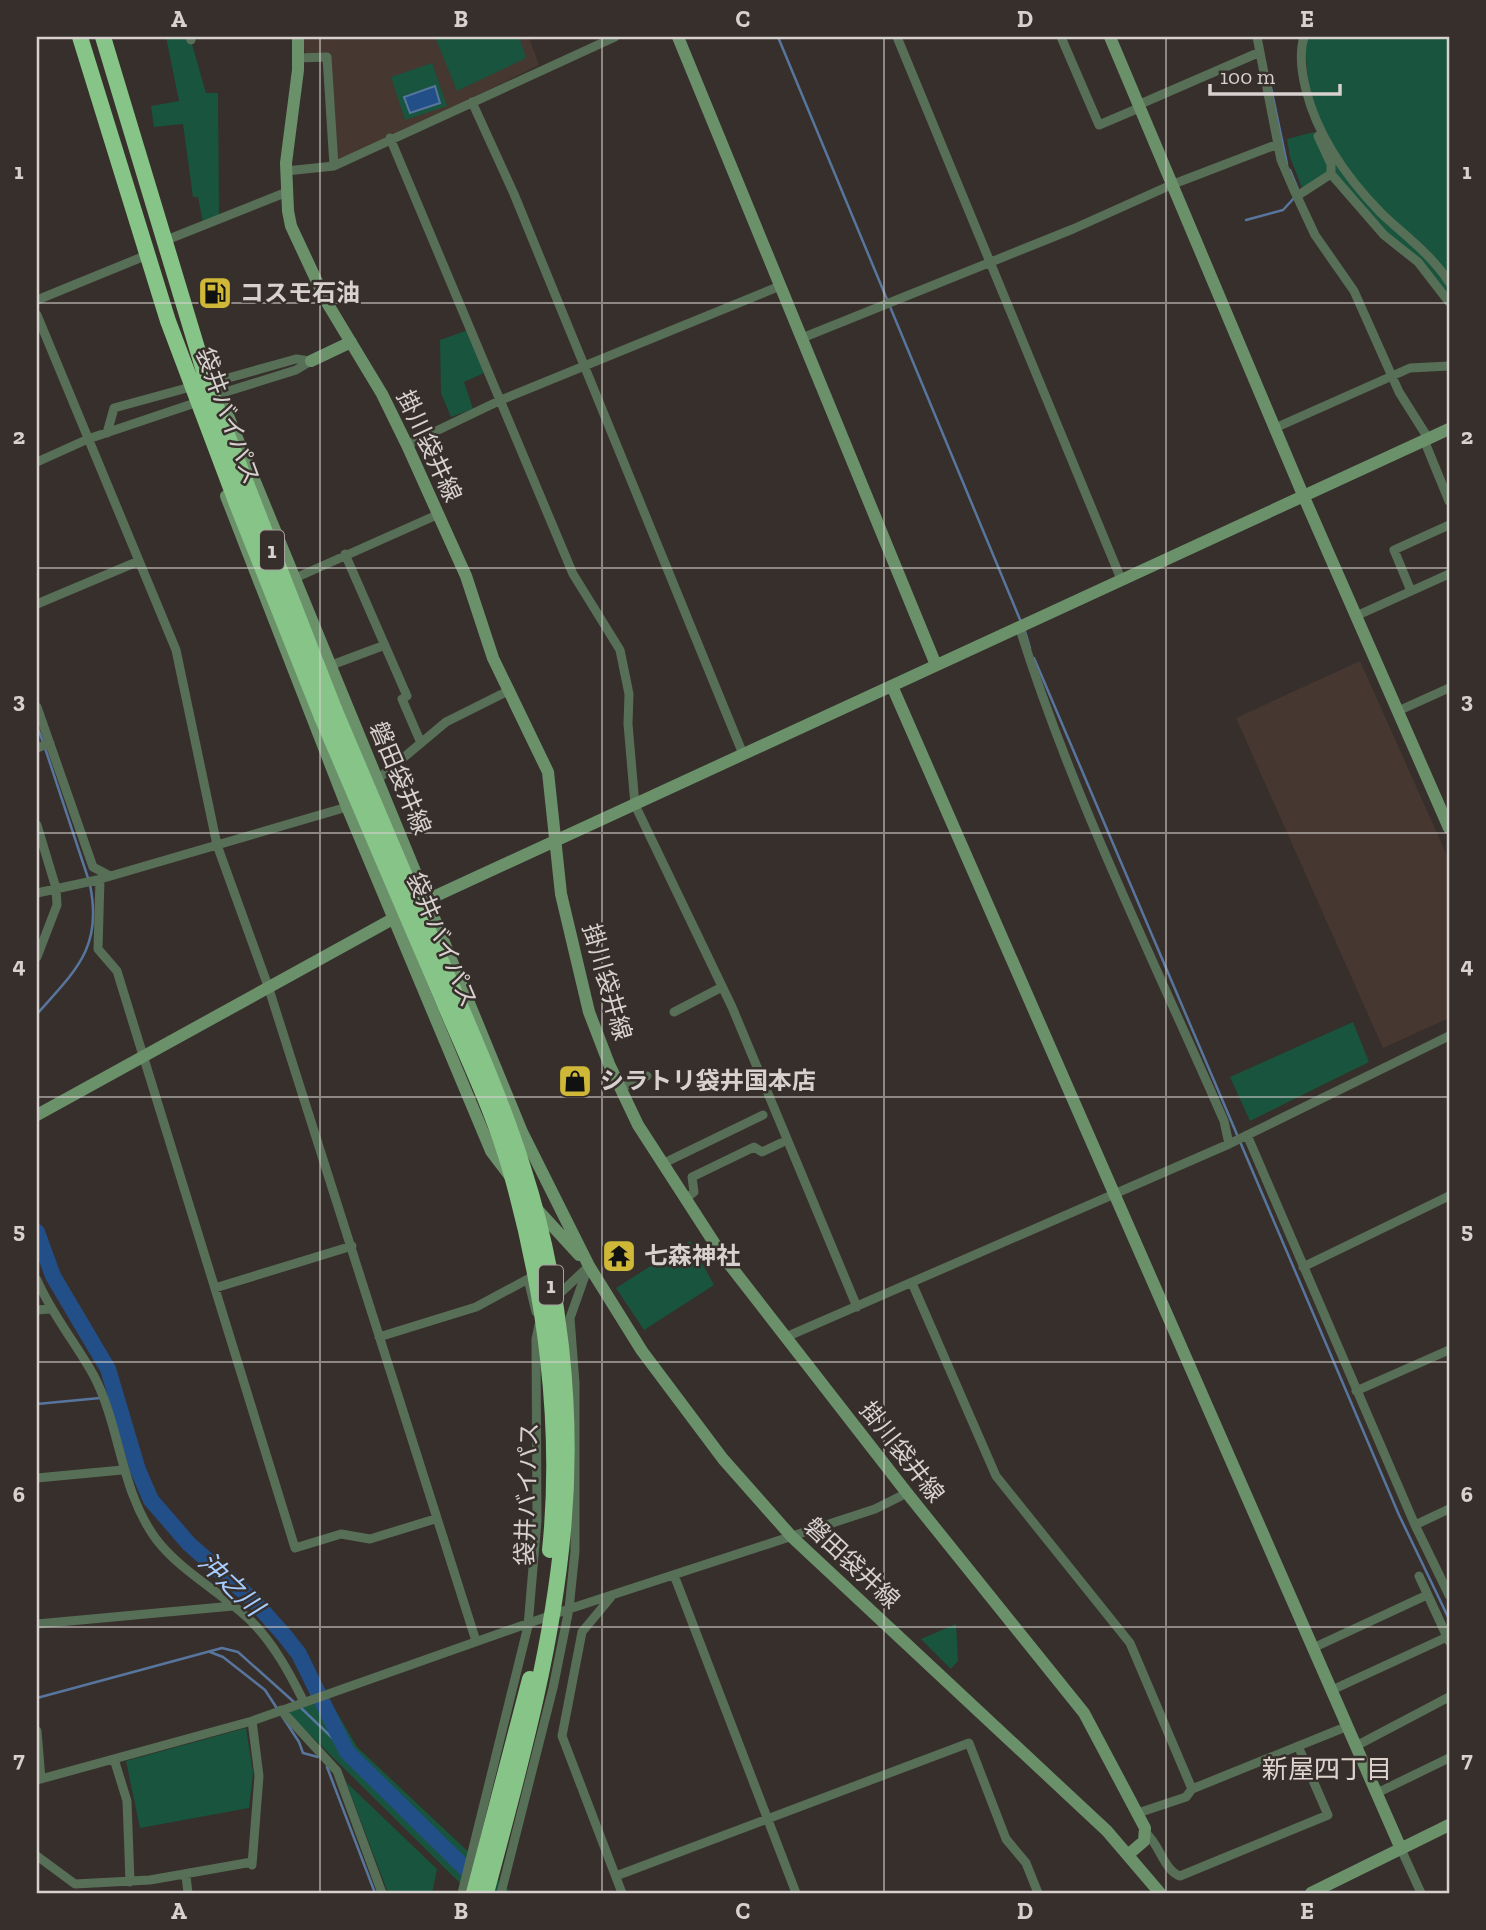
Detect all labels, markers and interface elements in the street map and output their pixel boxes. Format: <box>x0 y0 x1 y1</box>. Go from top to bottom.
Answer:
text: A <box>171 5 187 33</box>
text: B <box>454 5 468 33</box>
text: C <box>736 5 750 33</box>
text: D <box>1017 5 1033 33</box>
text: E <box>1300 5 1314 33</box>
scale bar <box>1210 52 1339 96</box>
text: 100 m <box>1220 64 1275 89</box>
text: 1 <box>14 157 24 185</box>
text: 1 <box>1462 157 1472 185</box>
fuel station icon: コスモ石油 <box>196 274 234 312</box>
place label: コスモ石油 <box>240 278 360 307</box>
street label: 袋井バイパス <box>190 343 267 488</box>
street label: 掛川袋井線 <box>391 385 468 506</box>
text: 2 <box>13 422 25 450</box>
text: 2 <box>1461 422 1473 450</box>
road number: 1 <box>260 530 284 570</box>
text: 3 <box>13 686 25 714</box>
text: 3 <box>1461 686 1473 714</box>
street label: 磐田袋井線 <box>364 717 437 839</box>
street label: 袋井バイパス <box>401 868 484 1012</box>
street label: 掛川袋井線 <box>577 920 638 1044</box>
text: 4 <box>12 951 26 979</box>
text: 4 <box>1460 951 1474 979</box>
shop icon: シラトリ袋井国本店 <box>556 1062 594 1100</box>
place label: シラトリ袋井国本店 <box>600 1066 816 1095</box>
text: 5 <box>13 1216 25 1244</box>
text: 5 <box>1461 1216 1473 1244</box>
temple icon: 七森神社 <box>600 1237 638 1275</box>
place label: 七森神社 <box>644 1241 740 1270</box>
road number: 1 <box>539 1266 563 1304</box>
street label: 掛川袋井線 <box>854 1395 951 1508</box>
street label: 袋井バイパス <box>510 1422 543 1566</box>
text: 6 <box>13 1480 25 1508</box>
text: 6 <box>1461 1480 1473 1508</box>
street label: 磐田袋井線 <box>799 1511 906 1614</box>
water label: 沖之川 <box>192 1545 272 1625</box>
text: 7 <box>13 1745 25 1773</box>
text: 7 <box>1461 1745 1473 1773</box>
district label: 新屋四丁目 <box>1262 1753 1392 1785</box>
text: A <box>171 1897 187 1925</box>
text: B <box>454 1897 468 1925</box>
text: C <box>736 1897 750 1925</box>
text: D <box>1017 1897 1033 1925</box>
text: E <box>1300 1897 1314 1925</box>

